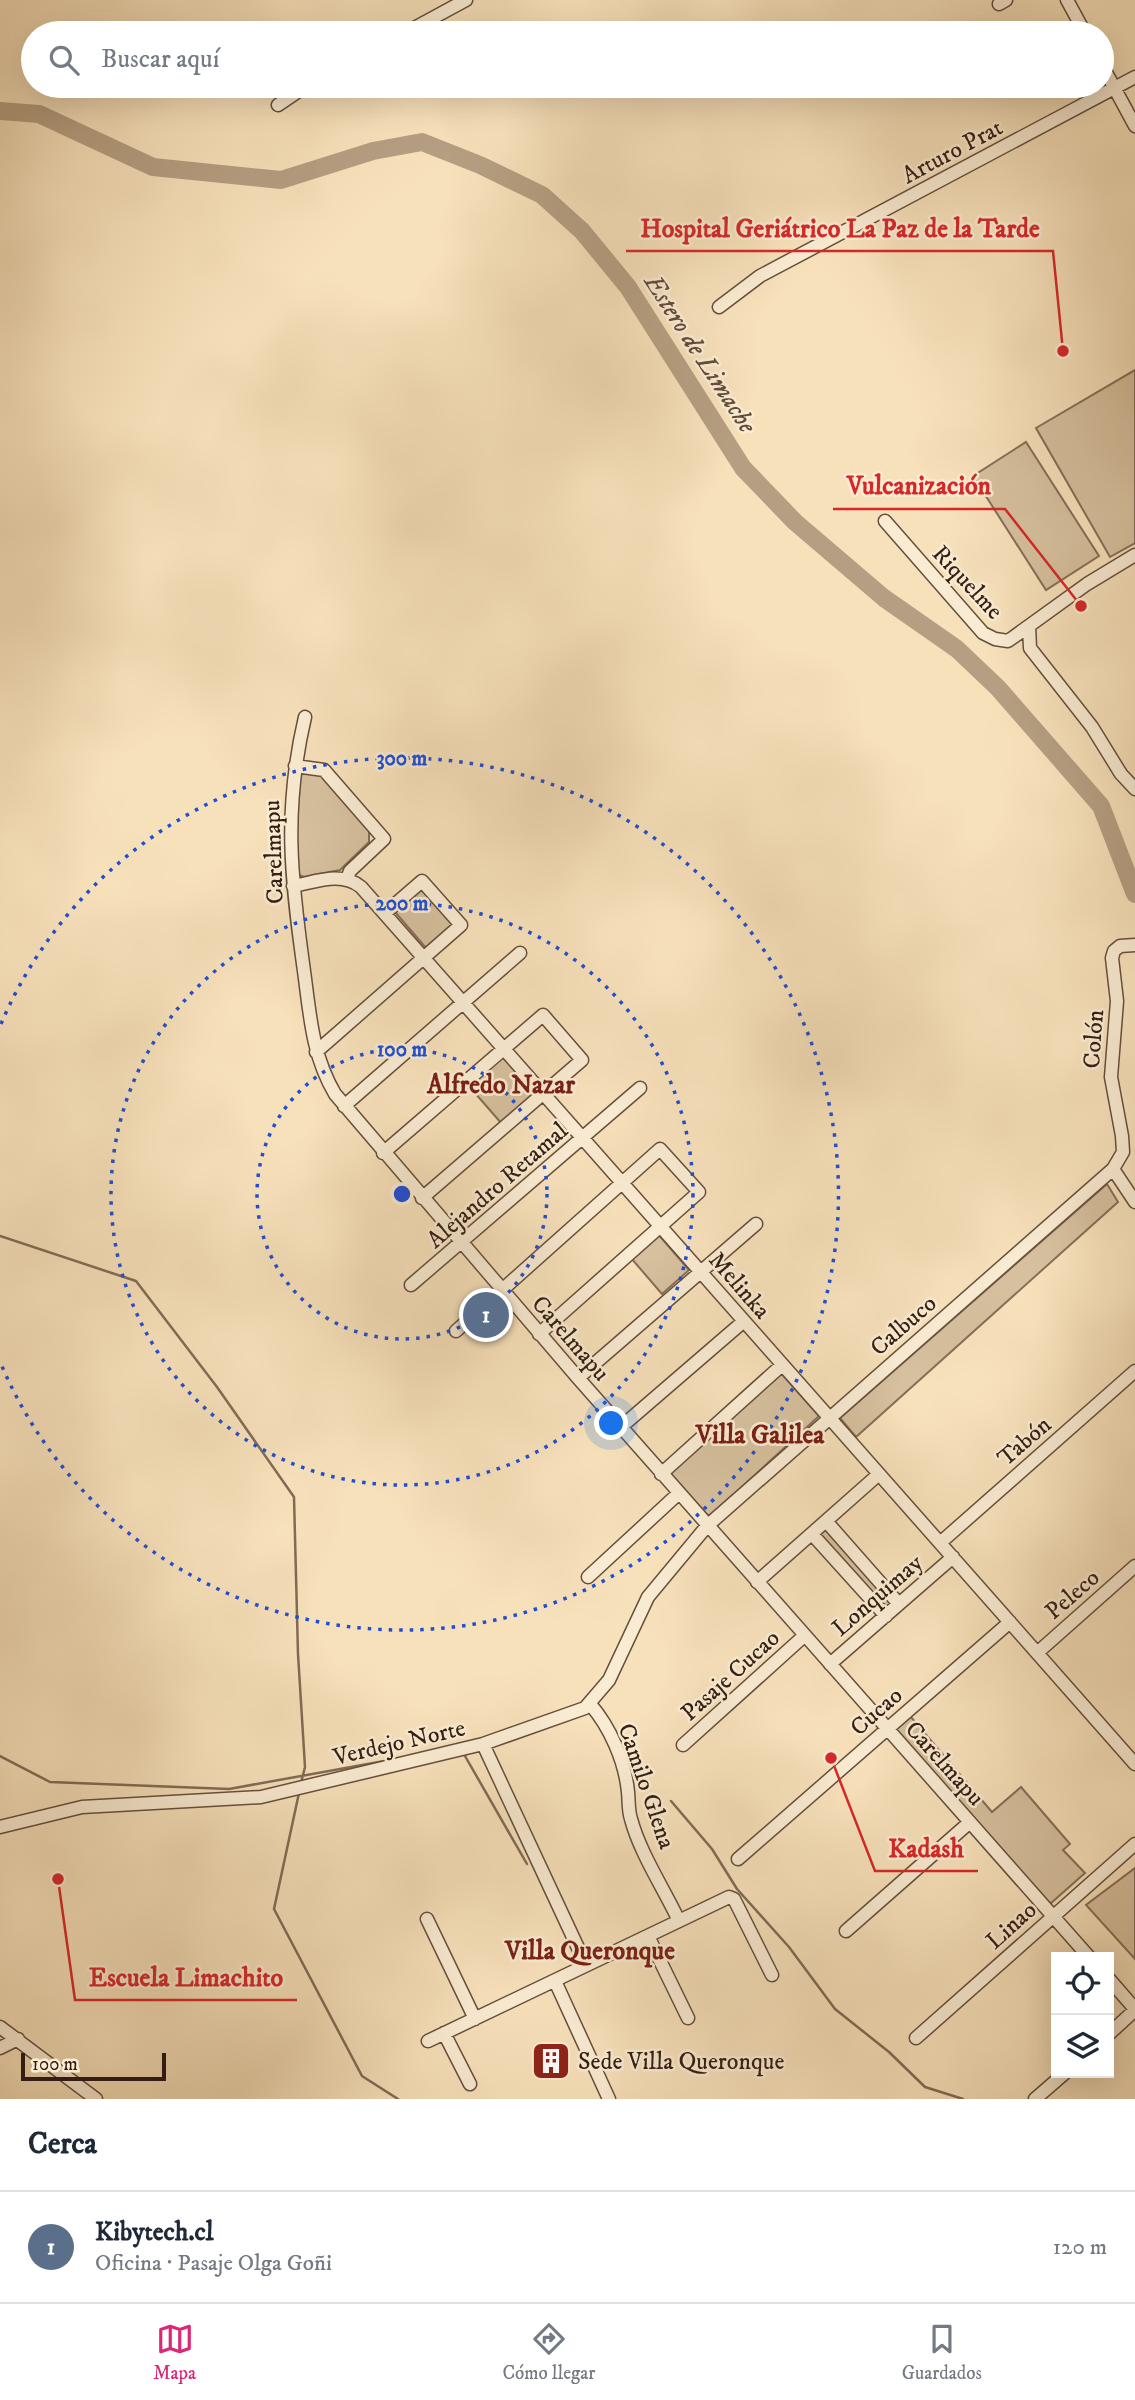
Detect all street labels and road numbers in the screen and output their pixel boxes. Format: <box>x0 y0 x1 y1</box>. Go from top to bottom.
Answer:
street label: Arturo Prat <box>897 113 1008 191</box>
street label: Riquelme <box>925 539 1009 626</box>
street label: Carelmapu <box>257 799 291 905</box>
street label: Colón <box>1077 1008 1111 1069</box>
street label: Alejandro Retamal <box>421 1116 575 1255</box>
street label: Melinka <box>702 1246 777 1326</box>
street label: Calbuco <box>864 1289 943 1363</box>
street label: Carelmapu <box>525 1290 616 1388</box>
street label: Tabón <box>992 1410 1058 1473</box>
street label: Lonquimay <box>826 1548 930 1643</box>
street label: Peleco <box>1039 1563 1106 1627</box>
street label: Pasaje Cucao <box>675 1623 786 1728</box>
street label: Cucao <box>844 1681 909 1743</box>
street label: Verdejo Norte <box>329 1713 468 1773</box>
street label: Carelmapu <box>898 1715 990 1812</box>
street label: Camilo Glena <box>611 1720 682 1854</box>
street label: Linao <box>980 1895 1043 1956</box>

